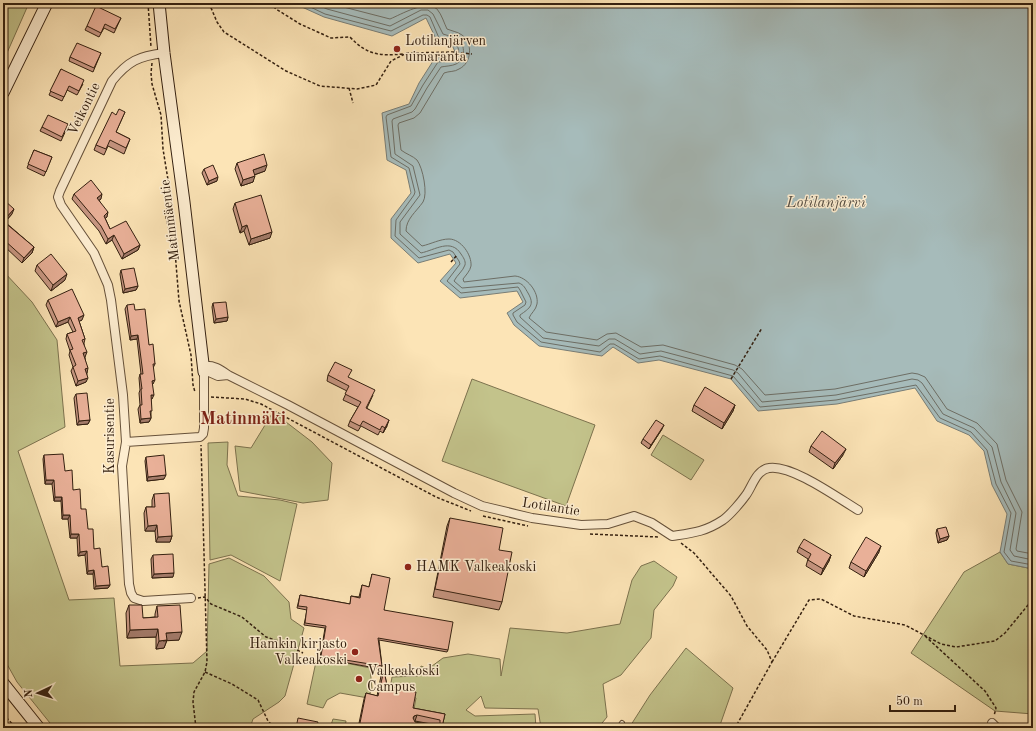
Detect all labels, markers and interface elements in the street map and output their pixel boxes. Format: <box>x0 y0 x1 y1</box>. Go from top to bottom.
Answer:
place label: Lotilanjärven uimaranta <box>405 34 487 64</box>
marker: Lotilanjärven uimaranta <box>392 44 402 54</box>
street label: Veikontie <box>65 80 103 138</box>
street label: Matinmäentie <box>158 178 182 262</box>
water label: Lotilanjärvi <box>785 196 866 211</box>
street label: Kasurisentie <box>103 398 117 474</box>
district label: Matinmäki <box>200 410 286 428</box>
street label: Lotilantie <box>521 496 581 518</box>
place label: HAMK Valkeakoski <box>416 560 537 574</box>
marker: HAMK Valkeakoski <box>403 562 413 572</box>
place label: Hamkin kirjasto Valkeakoski <box>249 637 347 667</box>
marker: Hamkin kirjasto Valkeakoski <box>350 647 360 657</box>
place label: Valkeakoski Campus <box>367 664 440 694</box>
north arrow <box>18 673 58 713</box>
marker: Valkeakoski Campus <box>354 674 364 684</box>
scale bar <box>890 687 955 713</box>
text: N <box>24 688 35 698</box>
text: 50 m <box>896 695 923 708</box>

